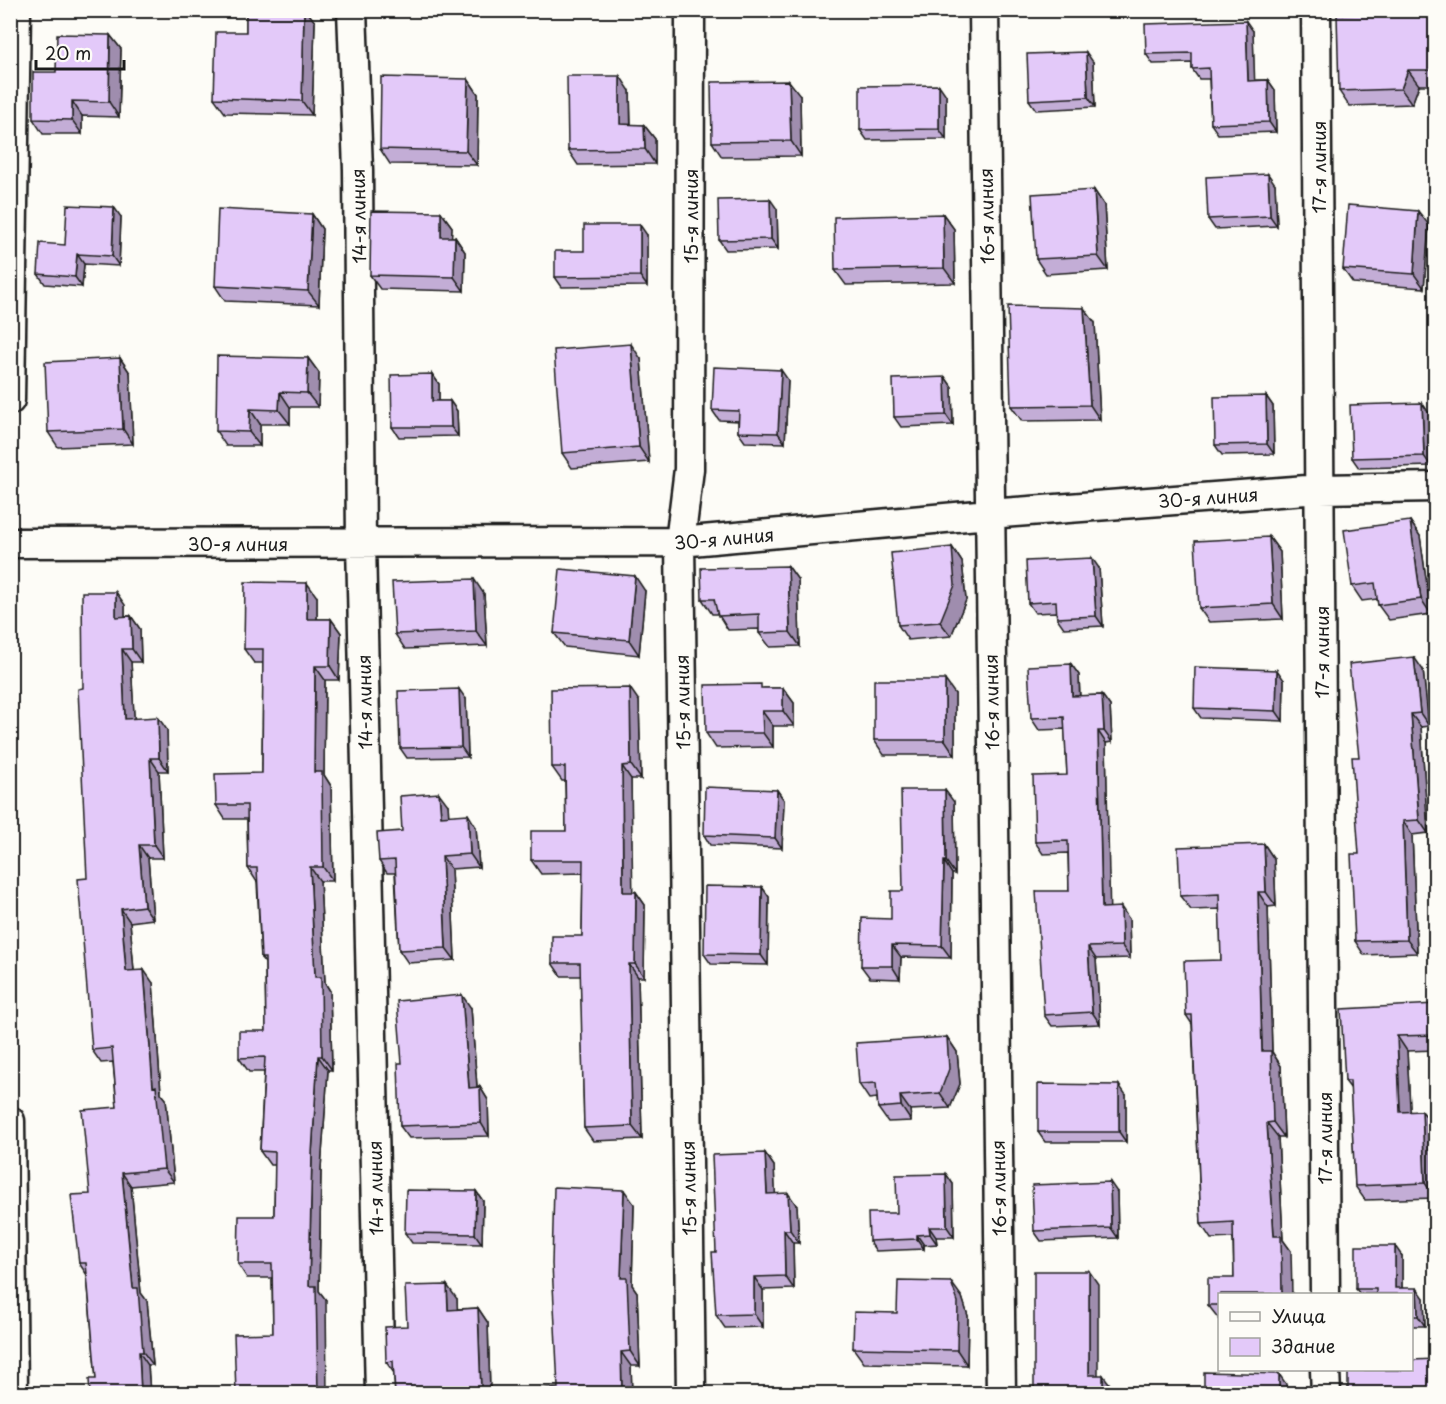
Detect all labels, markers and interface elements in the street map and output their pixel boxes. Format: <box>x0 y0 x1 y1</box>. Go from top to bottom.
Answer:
scale bar <box>36 33 124 71</box>
text: 20 m <box>45 39 91 66</box>
street label: 17-я линия <box>1305 120 1332 214</box>
street label: 14-я линия <box>344 168 372 264</box>
street label: 15-я линия <box>677 168 704 264</box>
street label: 16-я линия <box>972 168 1000 264</box>
street label: 30-я линия <box>1157 480 1259 514</box>
street label: 30-я линия <box>673 520 775 556</box>
street label: 30-я линия <box>188 530 288 557</box>
street label: 17-я линия <box>1308 605 1335 699</box>
street label: 14-я линия <box>350 654 378 750</box>
street label: 15-я линия <box>668 654 696 750</box>
street label: 16-я линия <box>977 654 1005 750</box>
street label: 17-я линия <box>1311 1091 1338 1185</box>
street label: 14-я линия <box>361 1140 389 1236</box>
street label: 15-я линия <box>674 1140 702 1236</box>
street label: 16-я линия <box>984 1140 1012 1236</box>
legend <box>1218 1293 1413 1371</box>
text: Улица <box>1272 1302 1326 1329</box>
text: Здание <box>1272 1332 1335 1359</box>

